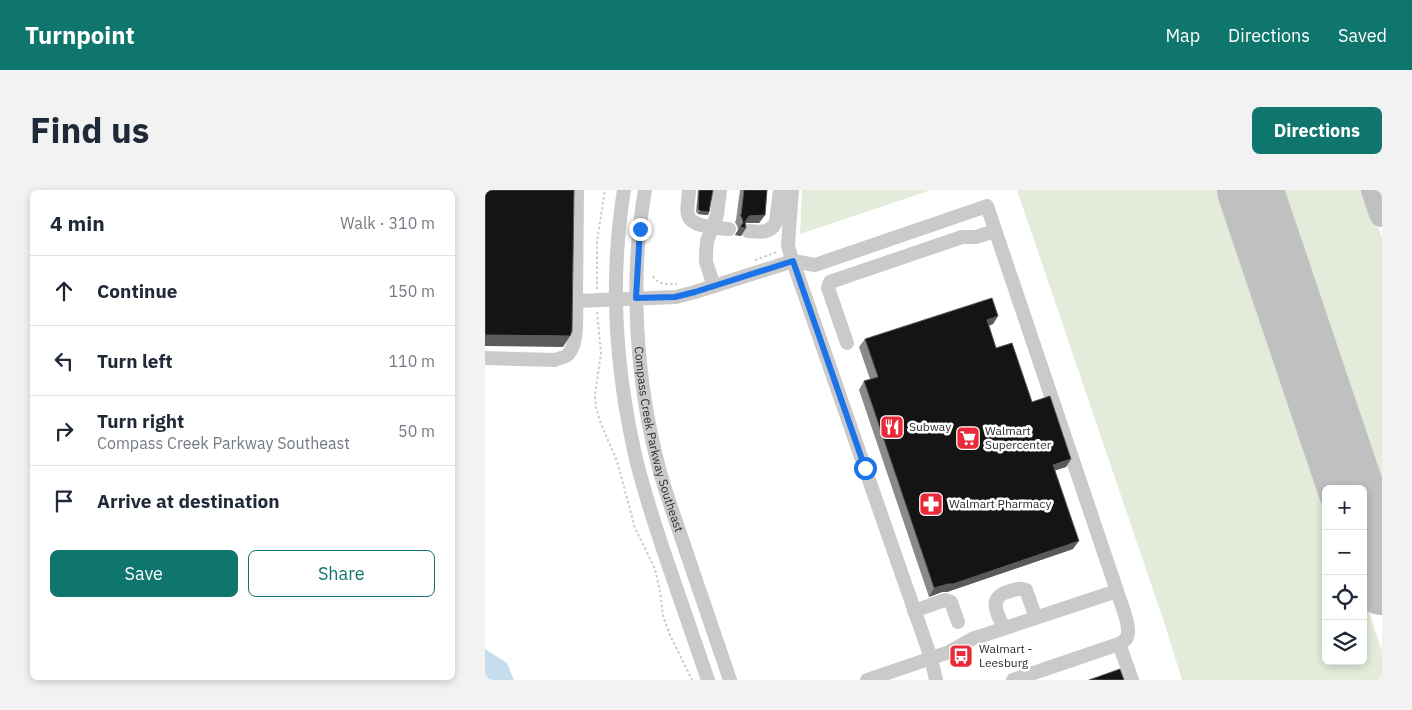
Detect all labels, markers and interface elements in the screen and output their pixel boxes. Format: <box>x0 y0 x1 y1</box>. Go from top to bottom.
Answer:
text: Turnpoint <box>25 19 135 51</box>
text: Map <box>1165 24 1200 47</box>
text: Directions <box>1228 24 1310 47</box>
text: Saved <box>1338 24 1387 47</box>
text: Find us <box>30 107 149 153</box>
button: Directions <box>1252 107 1382 154</box>
text: 4 min <box>50 209 105 237</box>
text: Walk · 310 m <box>340 213 435 233</box>
route end <box>629 218 652 241</box>
icon: ahead <box>50 277 78 305</box>
text: Continue <box>97 279 177 303</box>
text: 150 m <box>388 281 435 301</box>
street label: Compass Creek Parkway Southeast <box>632 346 687 534</box>
icon: left <box>50 347 78 375</box>
text: Turn left <box>97 349 173 373</box>
text: 110 m <box>388 351 435 371</box>
text: Turn right <box>97 409 184 433</box>
restaurant icon: Subway <box>879 414 905 440</box>
icon: right <box>50 417 78 445</box>
place label: Subway <box>909 419 951 434</box>
text: 50 m <box>398 421 435 441</box>
place label: Walmart Supercenter <box>985 423 1052 452</box>
supermarket icon: Walmart Supercenter <box>955 425 981 451</box>
text: Compass Creek Parkway Southeast <box>97 433 350 453</box>
route start <box>854 457 877 480</box>
map controls <box>1322 485 1367 665</box>
button: + <box>1322 485 1367 530</box>
icon: arrive <box>50 487 78 515</box>
text: Arrive at destination <box>97 489 280 513</box>
pharmacy icon: Walmart Pharmacy <box>918 491 944 517</box>
place label: Walmart Pharmacy <box>949 496 1051 511</box>
button: − <box>1322 530 1367 575</box>
button: Save <box>50 550 238 597</box>
button: Share <box>248 550 435 597</box>
button: locate <box>1322 575 1367 620</box>
button: layers <box>1322 620 1367 665</box>
place label: Walmart - Leesburg <box>979 641 1032 670</box>
bus stop icon: Walmart - Leesburg <box>948 643 974 669</box>

